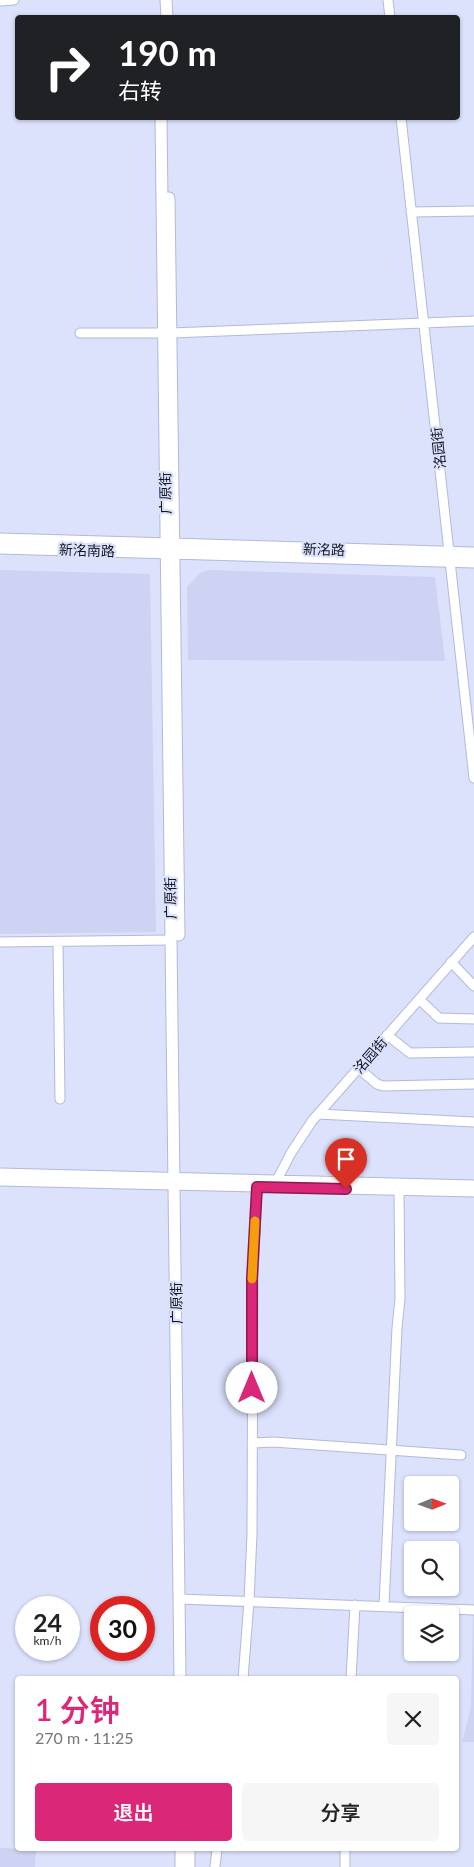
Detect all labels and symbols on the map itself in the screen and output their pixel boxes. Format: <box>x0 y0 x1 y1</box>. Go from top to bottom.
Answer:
street label: 洺园街 <box>427 426 449 470</box>
street label: 广原街 <box>156 472 174 514</box>
street label: 新洺路 <box>303 540 345 558</box>
street label: 新洺南路 <box>59 541 115 559</box>
street label: 广原街 <box>161 877 179 919</box>
street label: 洺园街 <box>350 1034 390 1076</box>
pin <box>325 1138 367 1189</box>
street label: 广原街 <box>167 1282 185 1324</box>
position arrow <box>225 1361 277 1413</box>
north arrow <box>404 1476 459 1531</box>
speed limit sign: 30 <box>90 1596 155 1661</box>

